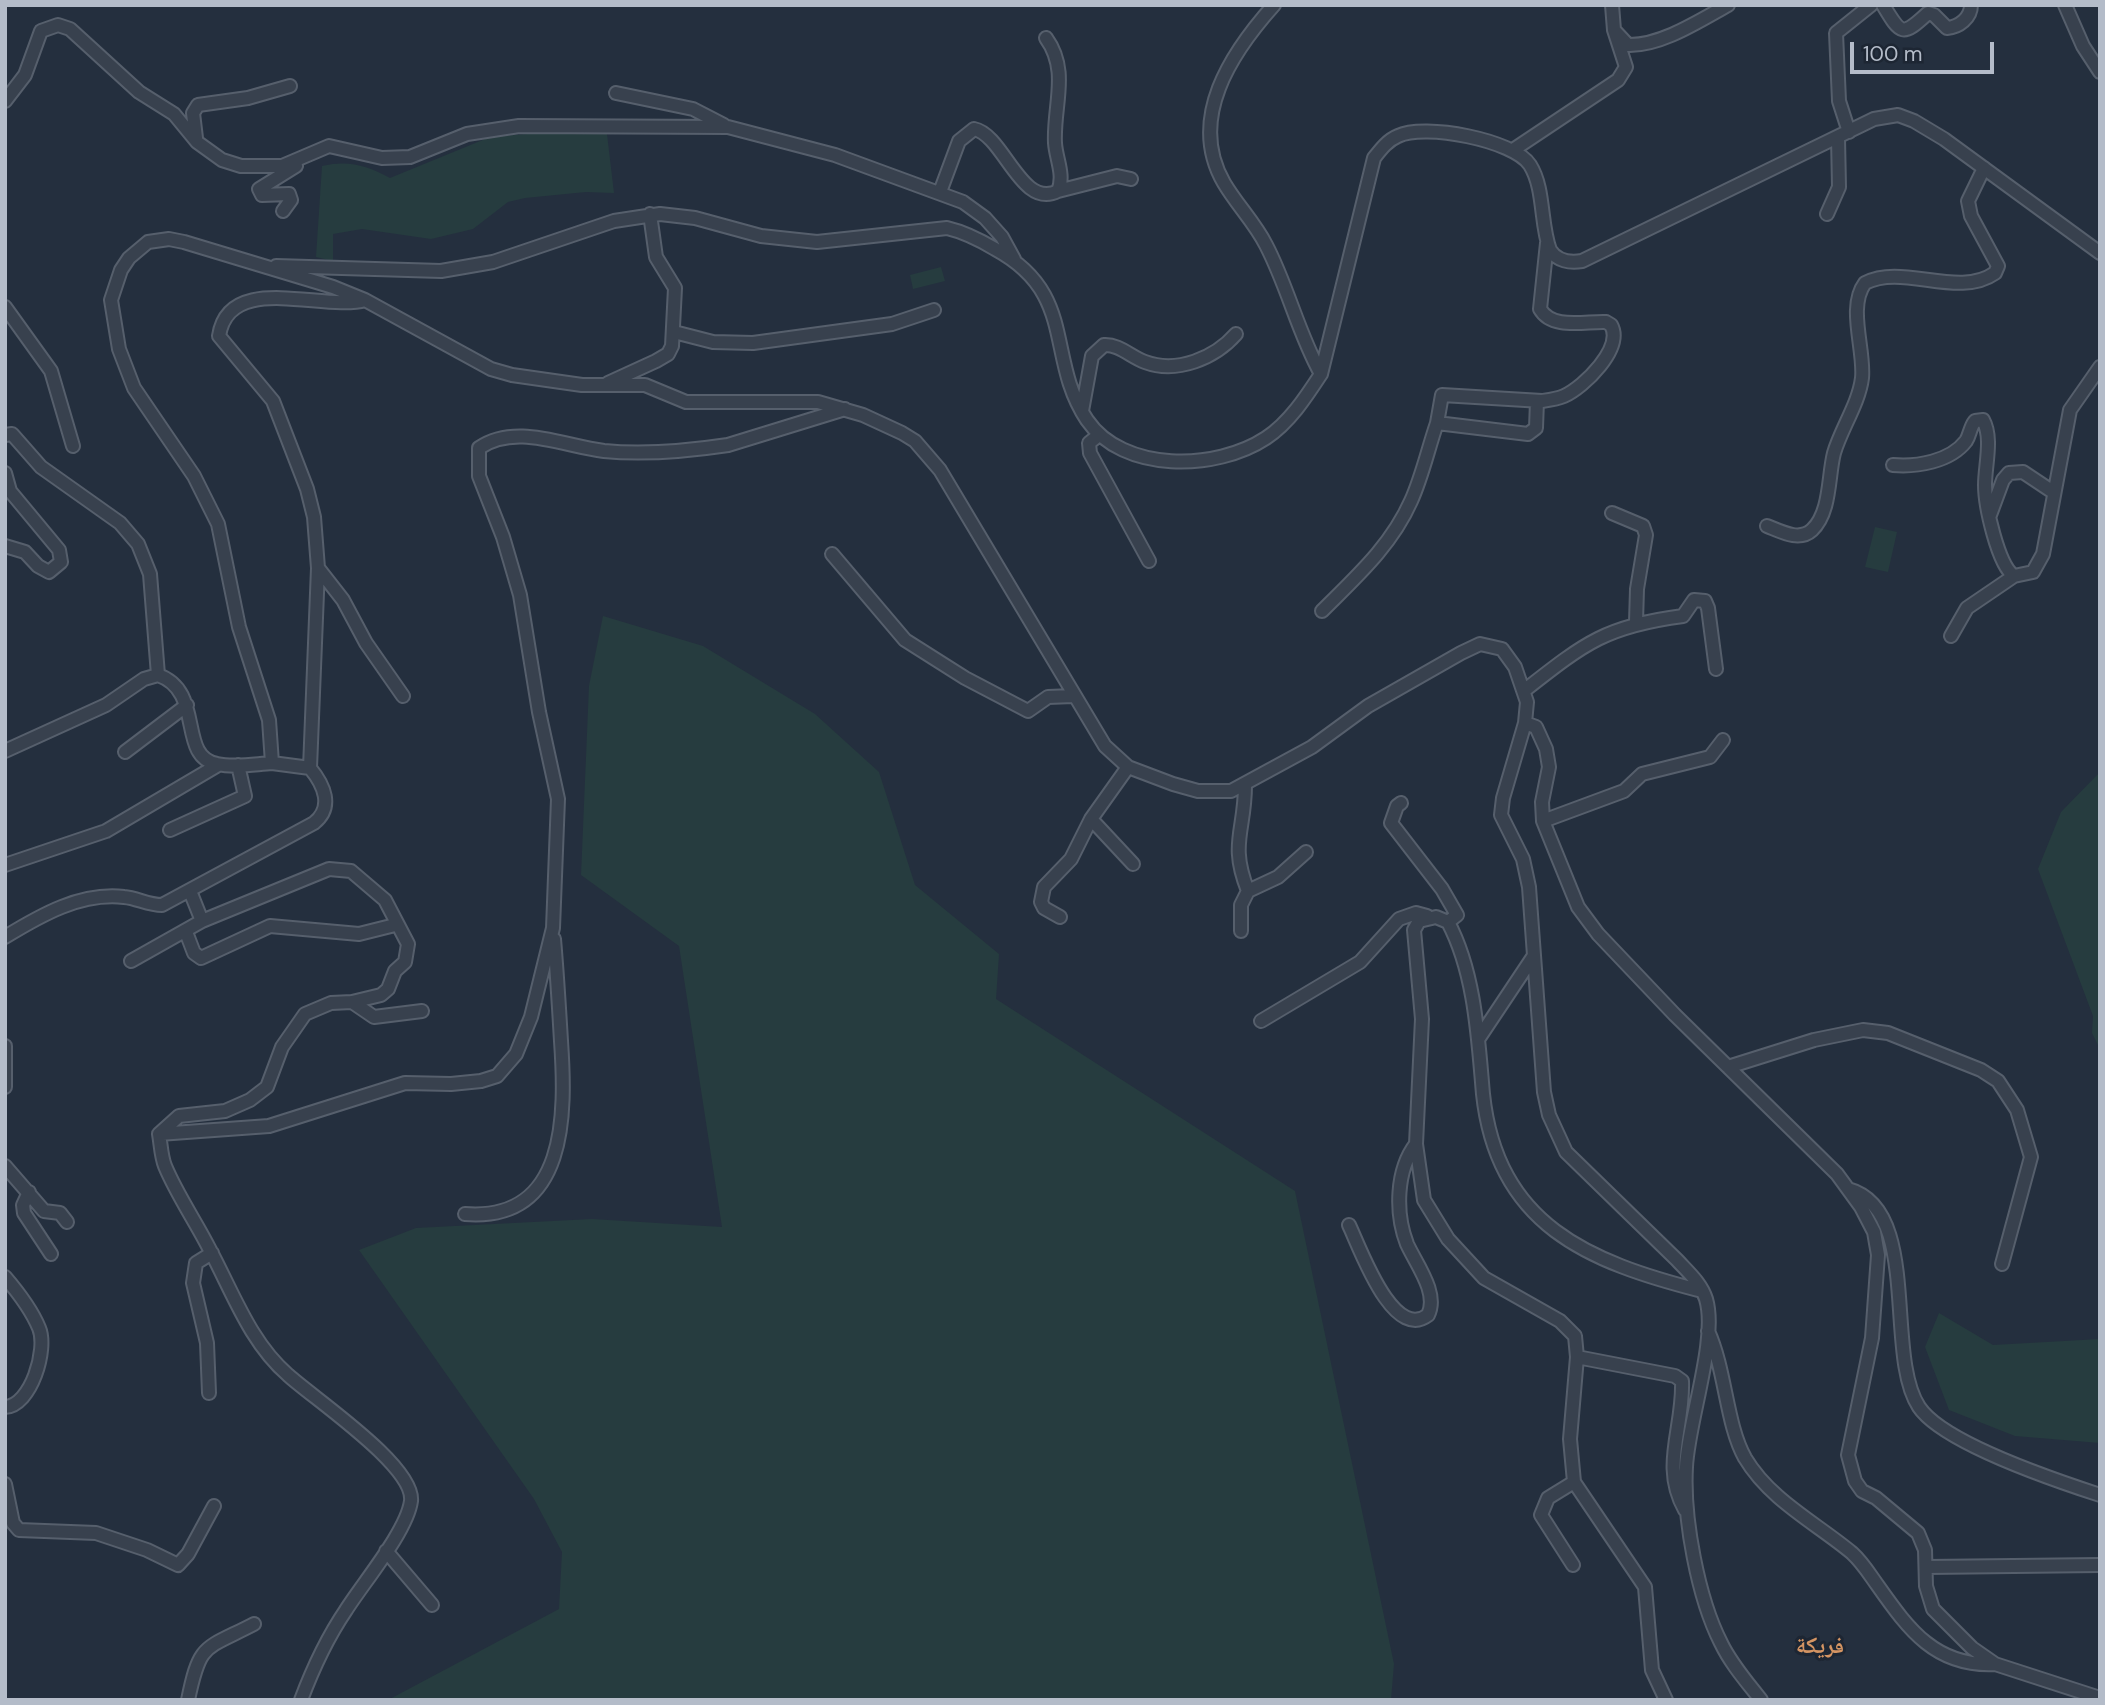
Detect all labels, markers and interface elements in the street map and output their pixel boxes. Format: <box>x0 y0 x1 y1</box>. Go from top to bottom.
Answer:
scale bar <box>1853 28 1996 72</box>
text: 100 m <box>1863 40 1923 68</box>
district label: فريكة <box>1796 1633 1844 1661</box>

